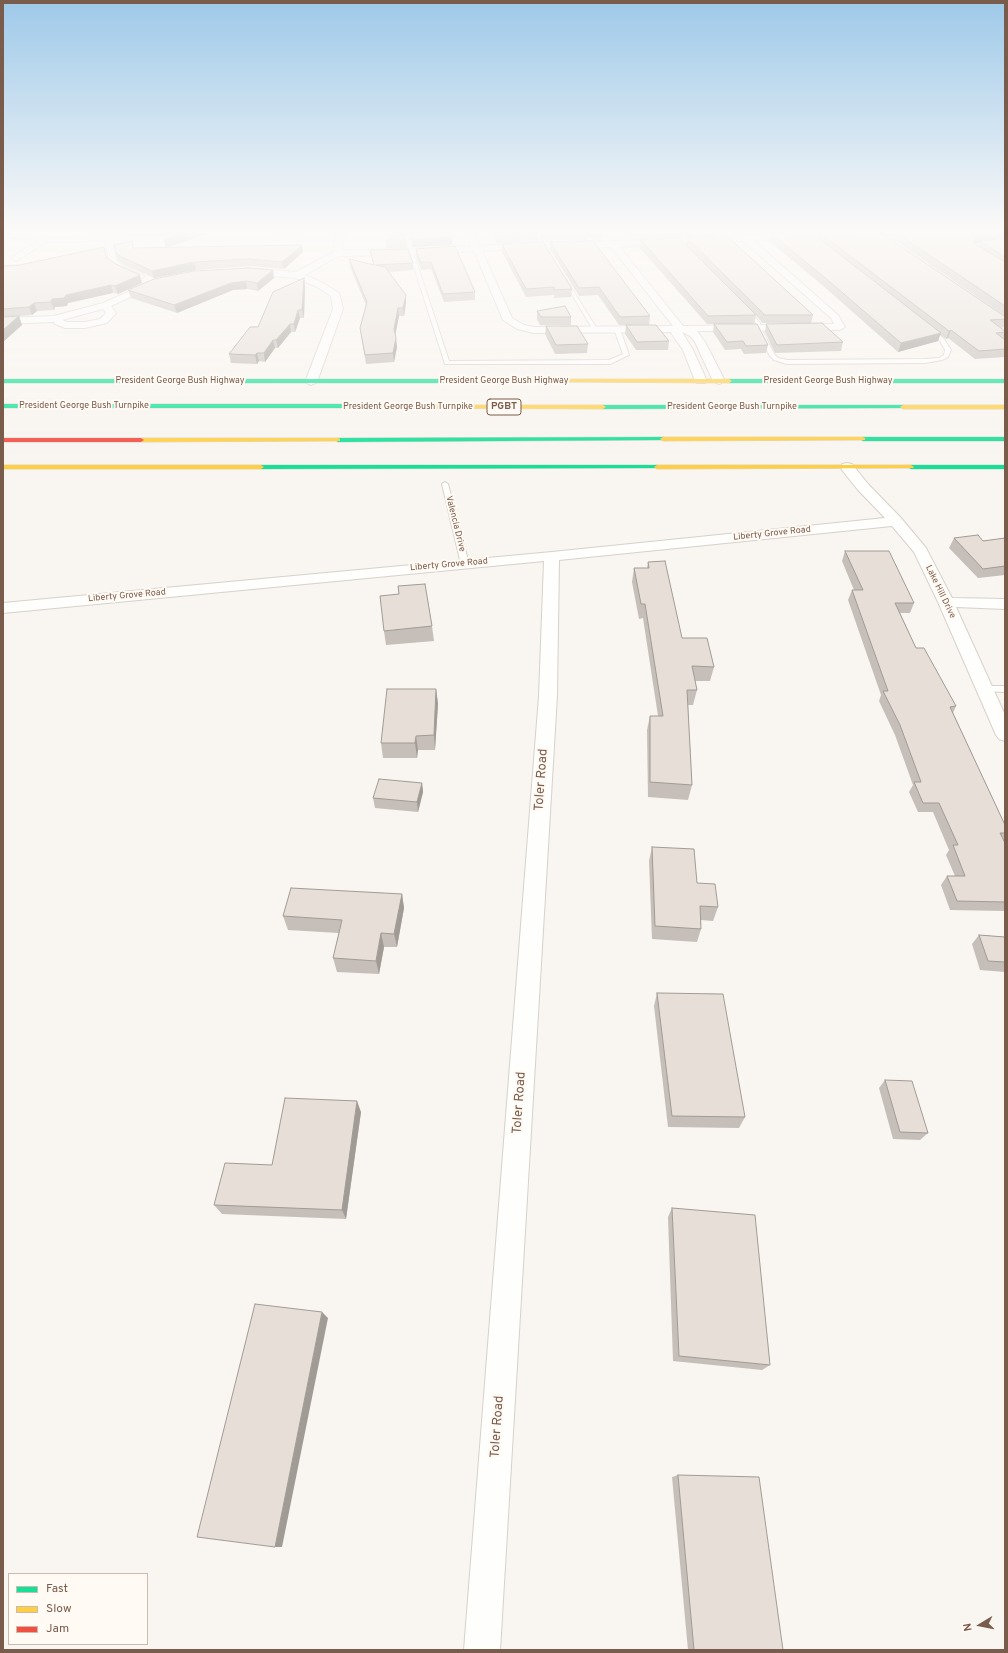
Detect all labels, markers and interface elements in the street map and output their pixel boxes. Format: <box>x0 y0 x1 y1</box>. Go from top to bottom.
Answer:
street label: President George Bush Highway <box>116 376 244 386</box>
street label: President George Bush Highway <box>440 376 568 386</box>
street label: President George Bush Highway <box>764 376 892 386</box>
road number: PGBT <box>487 399 521 415</box>
street label: President George Bush Turnpike <box>19 401 149 411</box>
street label: President George Bush Turnpike <box>343 402 473 412</box>
street label: President George Bush Turnpike <box>667 402 797 412</box>
street label: Valencia Drive <box>443 495 467 553</box>
street label: Liberty Grove Road <box>733 525 811 543</box>
street label: Liberty Grove Road <box>410 556 488 574</box>
street label: Lake Hill Drive <box>922 564 958 620</box>
street label: Liberty Grove Road <box>88 587 166 605</box>
street label: Toler Road <box>532 748 552 812</box>
street label: Toler Road <box>510 1071 530 1135</box>
street label: Toler Road <box>488 1395 508 1459</box>
legend <box>8 1573 148 1645</box>
text: Fast <box>46 1581 68 1597</box>
text: Slow <box>46 1601 72 1617</box>
north arrow <box>960 1605 1000 1645</box>
text: Jam <box>46 1621 69 1637</box>
text: N <box>961 1622 976 1632</box>

